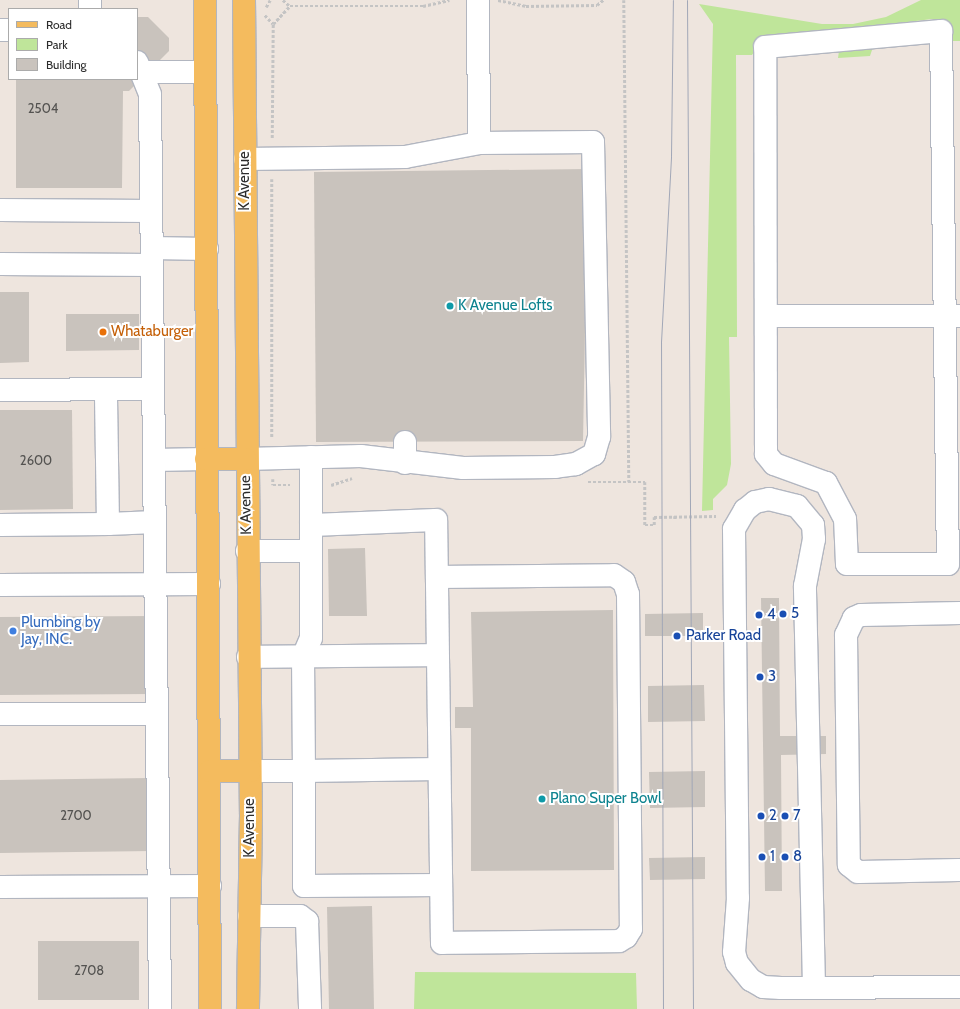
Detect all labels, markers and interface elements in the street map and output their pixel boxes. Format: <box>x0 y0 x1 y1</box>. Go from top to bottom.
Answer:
legend <box>8 8 138 80</box>
text: Road <box>46 17 72 32</box>
text: Park <box>46 37 68 52</box>
text: Building <box>46 57 87 72</box>
house number: 2504 <box>28 100 58 116</box>
street label: K Avenue <box>236 151 254 211</box>
place label: K Avenue Lofts <box>458 297 553 315</box>
marker: K Avenue Lofts <box>445 301 455 311</box>
place label: Whataburger <box>111 323 193 341</box>
marker: Whataburger <box>98 327 108 337</box>
house number: 2600 <box>20 452 52 468</box>
street label: K Avenue <box>236 475 256 535</box>
place label: 5 <box>791 605 799 623</box>
place label: 4 <box>767 606 776 624</box>
marker: 5 <box>778 609 788 619</box>
marker: 4 <box>754 610 764 620</box>
place label: Plumbing by Jay, INC. <box>21 613 101 648</box>
marker: Plumbing by Jay, INC. <box>8 626 18 636</box>
place label: Parker Road <box>686 627 761 645</box>
marker: Parker Road <box>671 630 683 642</box>
place label: 3 <box>768 668 776 686</box>
marker: 3 <box>755 672 765 682</box>
place label: Plano Super Bowl <box>550 790 661 808</box>
marker: Plano Super Bowl <box>537 794 547 804</box>
street label: K Avenue <box>241 798 259 858</box>
house number: 2700 <box>60 807 92 823</box>
place label: 2 <box>769 807 777 825</box>
place label: 7 <box>793 807 801 825</box>
marker: 2 <box>756 811 766 821</box>
marker: 7 <box>780 811 790 821</box>
place label: 1 <box>770 848 775 866</box>
place label: 8 <box>793 848 802 866</box>
marker: 1 <box>757 852 767 862</box>
marker: 8 <box>780 852 790 862</box>
house number: 2708 <box>74 962 104 978</box>

